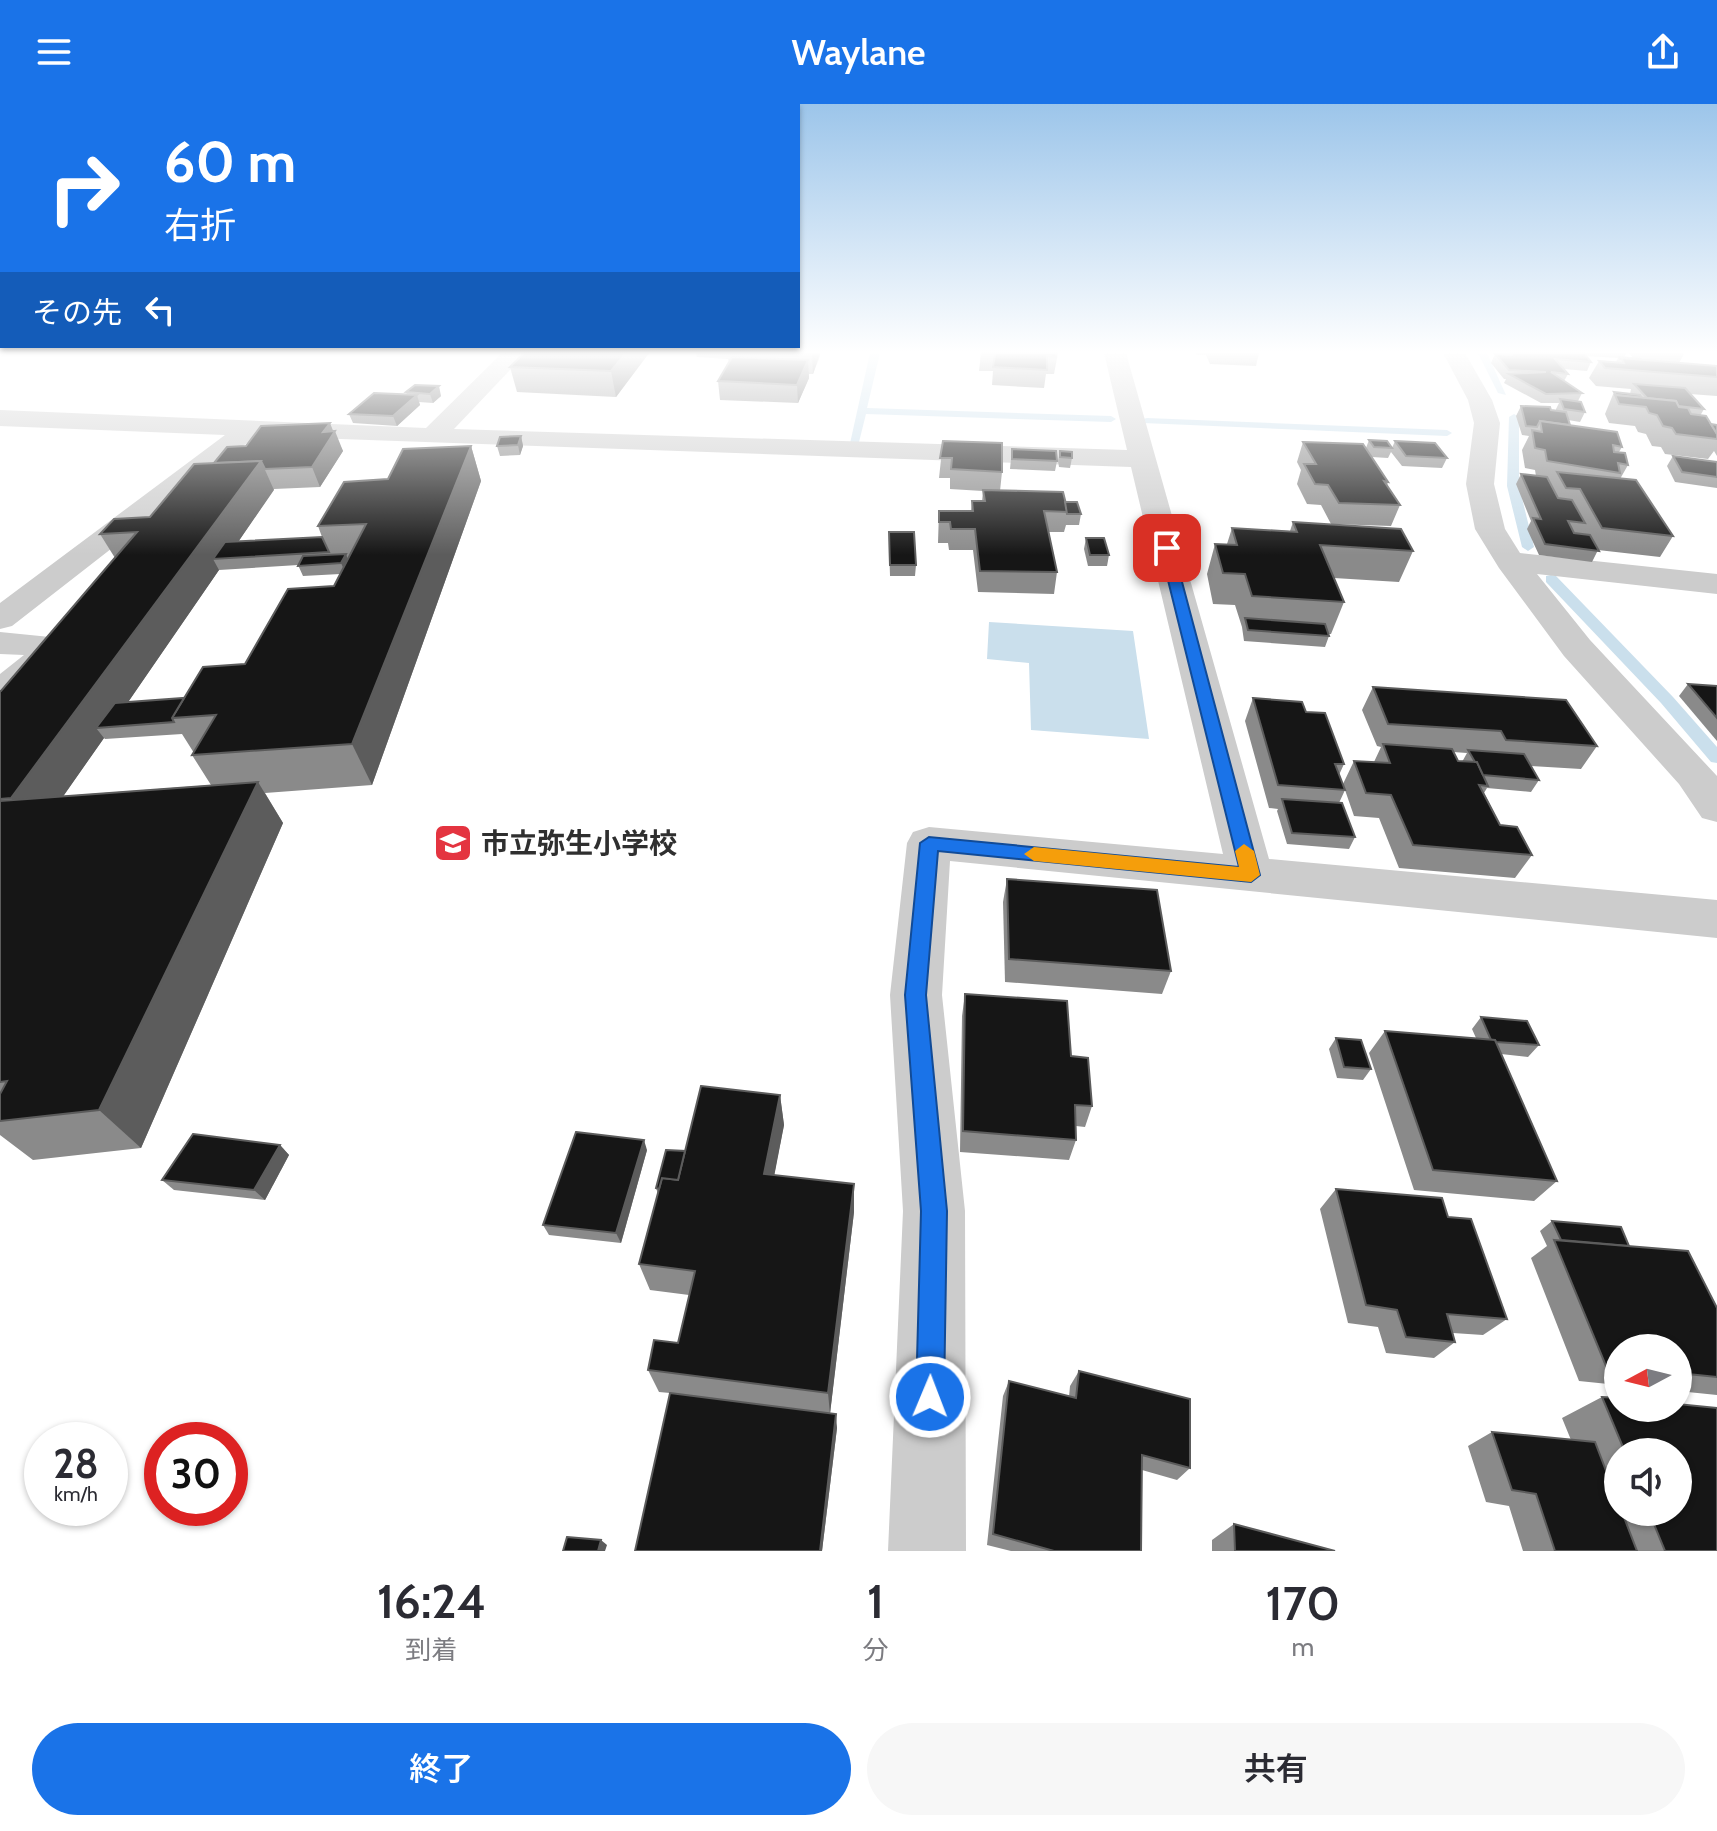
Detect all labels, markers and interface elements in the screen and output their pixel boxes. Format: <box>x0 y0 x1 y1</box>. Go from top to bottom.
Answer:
icon: menu <box>32 30 76 74</box>
text: Waylane <box>791 30 926 74</box>
icon: share <box>1641 30 1685 74</box>
text: 60 m <box>164 128 296 196</box>
icon: right <box>32 136 136 240</box>
text: 右折 <box>164 203 236 247</box>
icon: left <box>138 288 182 332</box>
text: その先 <box>32 294 122 331</box>
pin <box>1133 514 1201 582</box>
icon: arrive <box>1145 526 1189 570</box>
school or university icon: 市立弥生小学校 <box>432 822 474 864</box>
place label: 市立弥生小学校 <box>481 826 677 860</box>
north arrow <box>1604 1334 1692 1422</box>
map controls <box>1604 1334 1692 1526</box>
position arrow <box>888 1355 972 1439</box>
speed limit sign: 30 <box>144 1422 248 1526</box>
button: sound <box>1604 1438 1692 1526</box>
text: 28 <box>53 1439 99 1488</box>
text: km/h <box>54 1482 98 1506</box>
text: 16:24 <box>377 1572 486 1630</box>
text: 1 <box>867 1572 884 1630</box>
text: 170 <box>1265 1574 1340 1632</box>
text: m <box>1291 1631 1314 1663</box>
text: 到着 <box>405 1634 457 1666</box>
text: 分 <box>863 1634 889 1666</box>
button: 終了 <box>32 1723 851 1815</box>
button: 共有 <box>867 1723 1685 1815</box>

